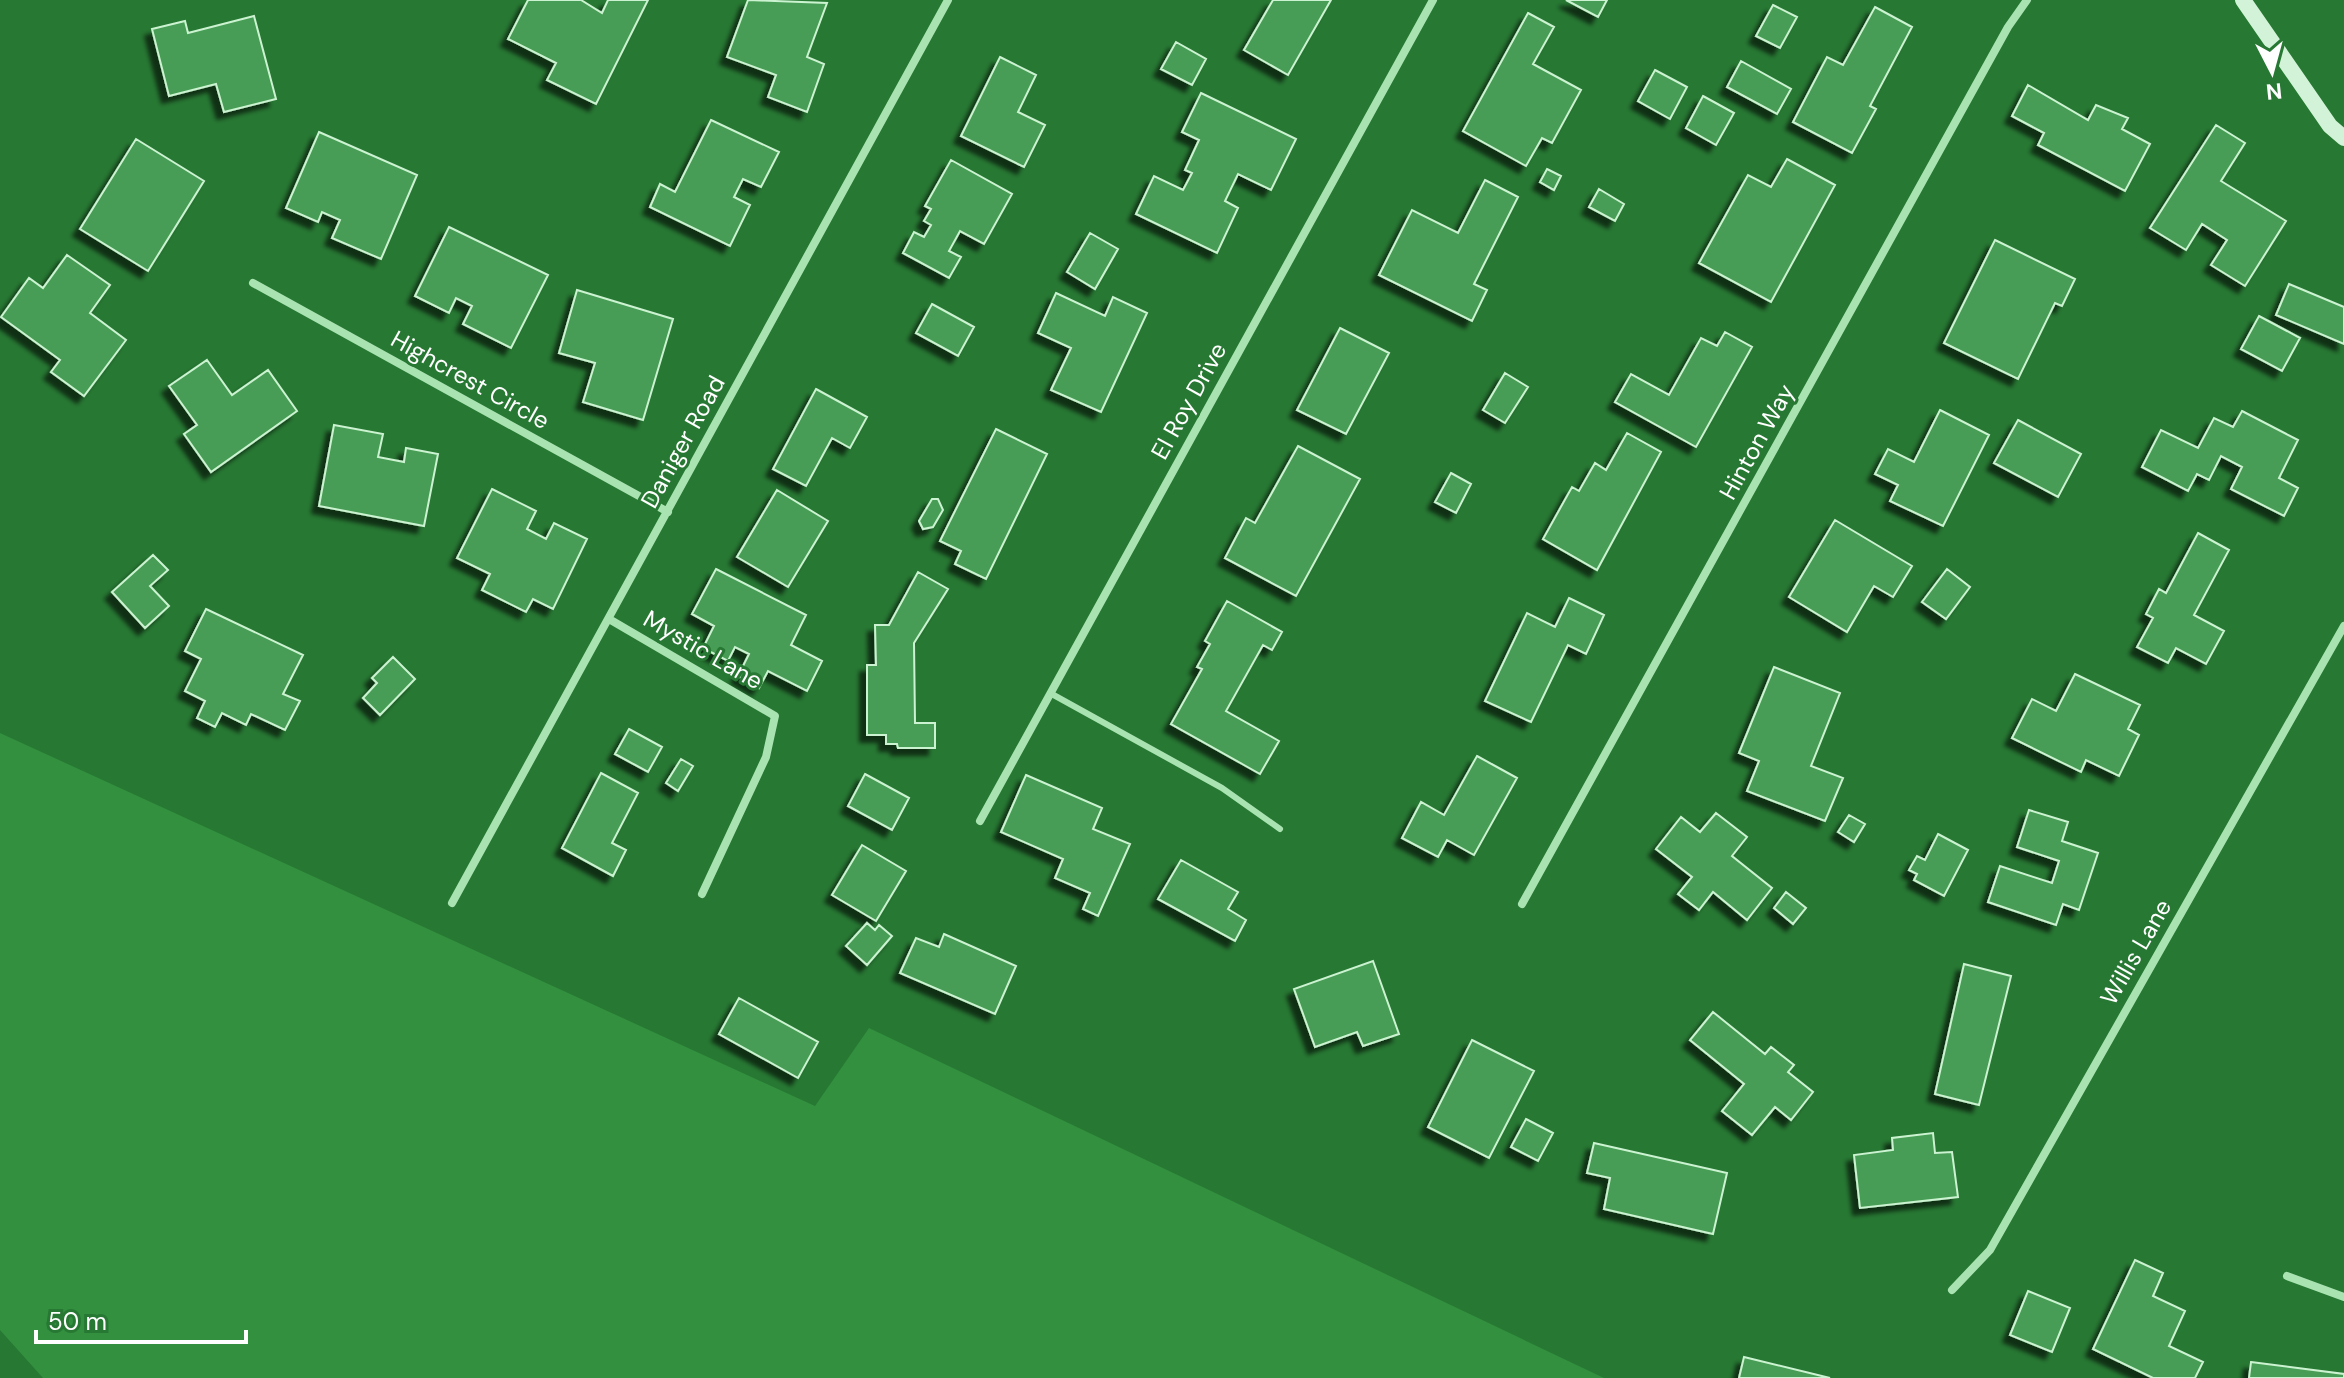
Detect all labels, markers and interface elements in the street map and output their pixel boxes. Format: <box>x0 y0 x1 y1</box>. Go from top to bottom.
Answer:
north arrow <box>2232 32 2312 112</box>
text: N <box>2265 76 2284 107</box>
street label: Highcrest Circle <box>386 323 555 436</box>
street label: El Roy Drive <box>1144 337 1233 465</box>
street label: Daniger Road <box>633 370 732 513</box>
street label: Hinton Way <box>1712 379 1801 505</box>
street label: Mystic Lane <box>638 603 768 696</box>
street label: Willis Lane <box>2093 893 2178 1010</box>
scale bar <box>36 1294 246 1344</box>
text: 50 m <box>48 1306 107 1337</box>

